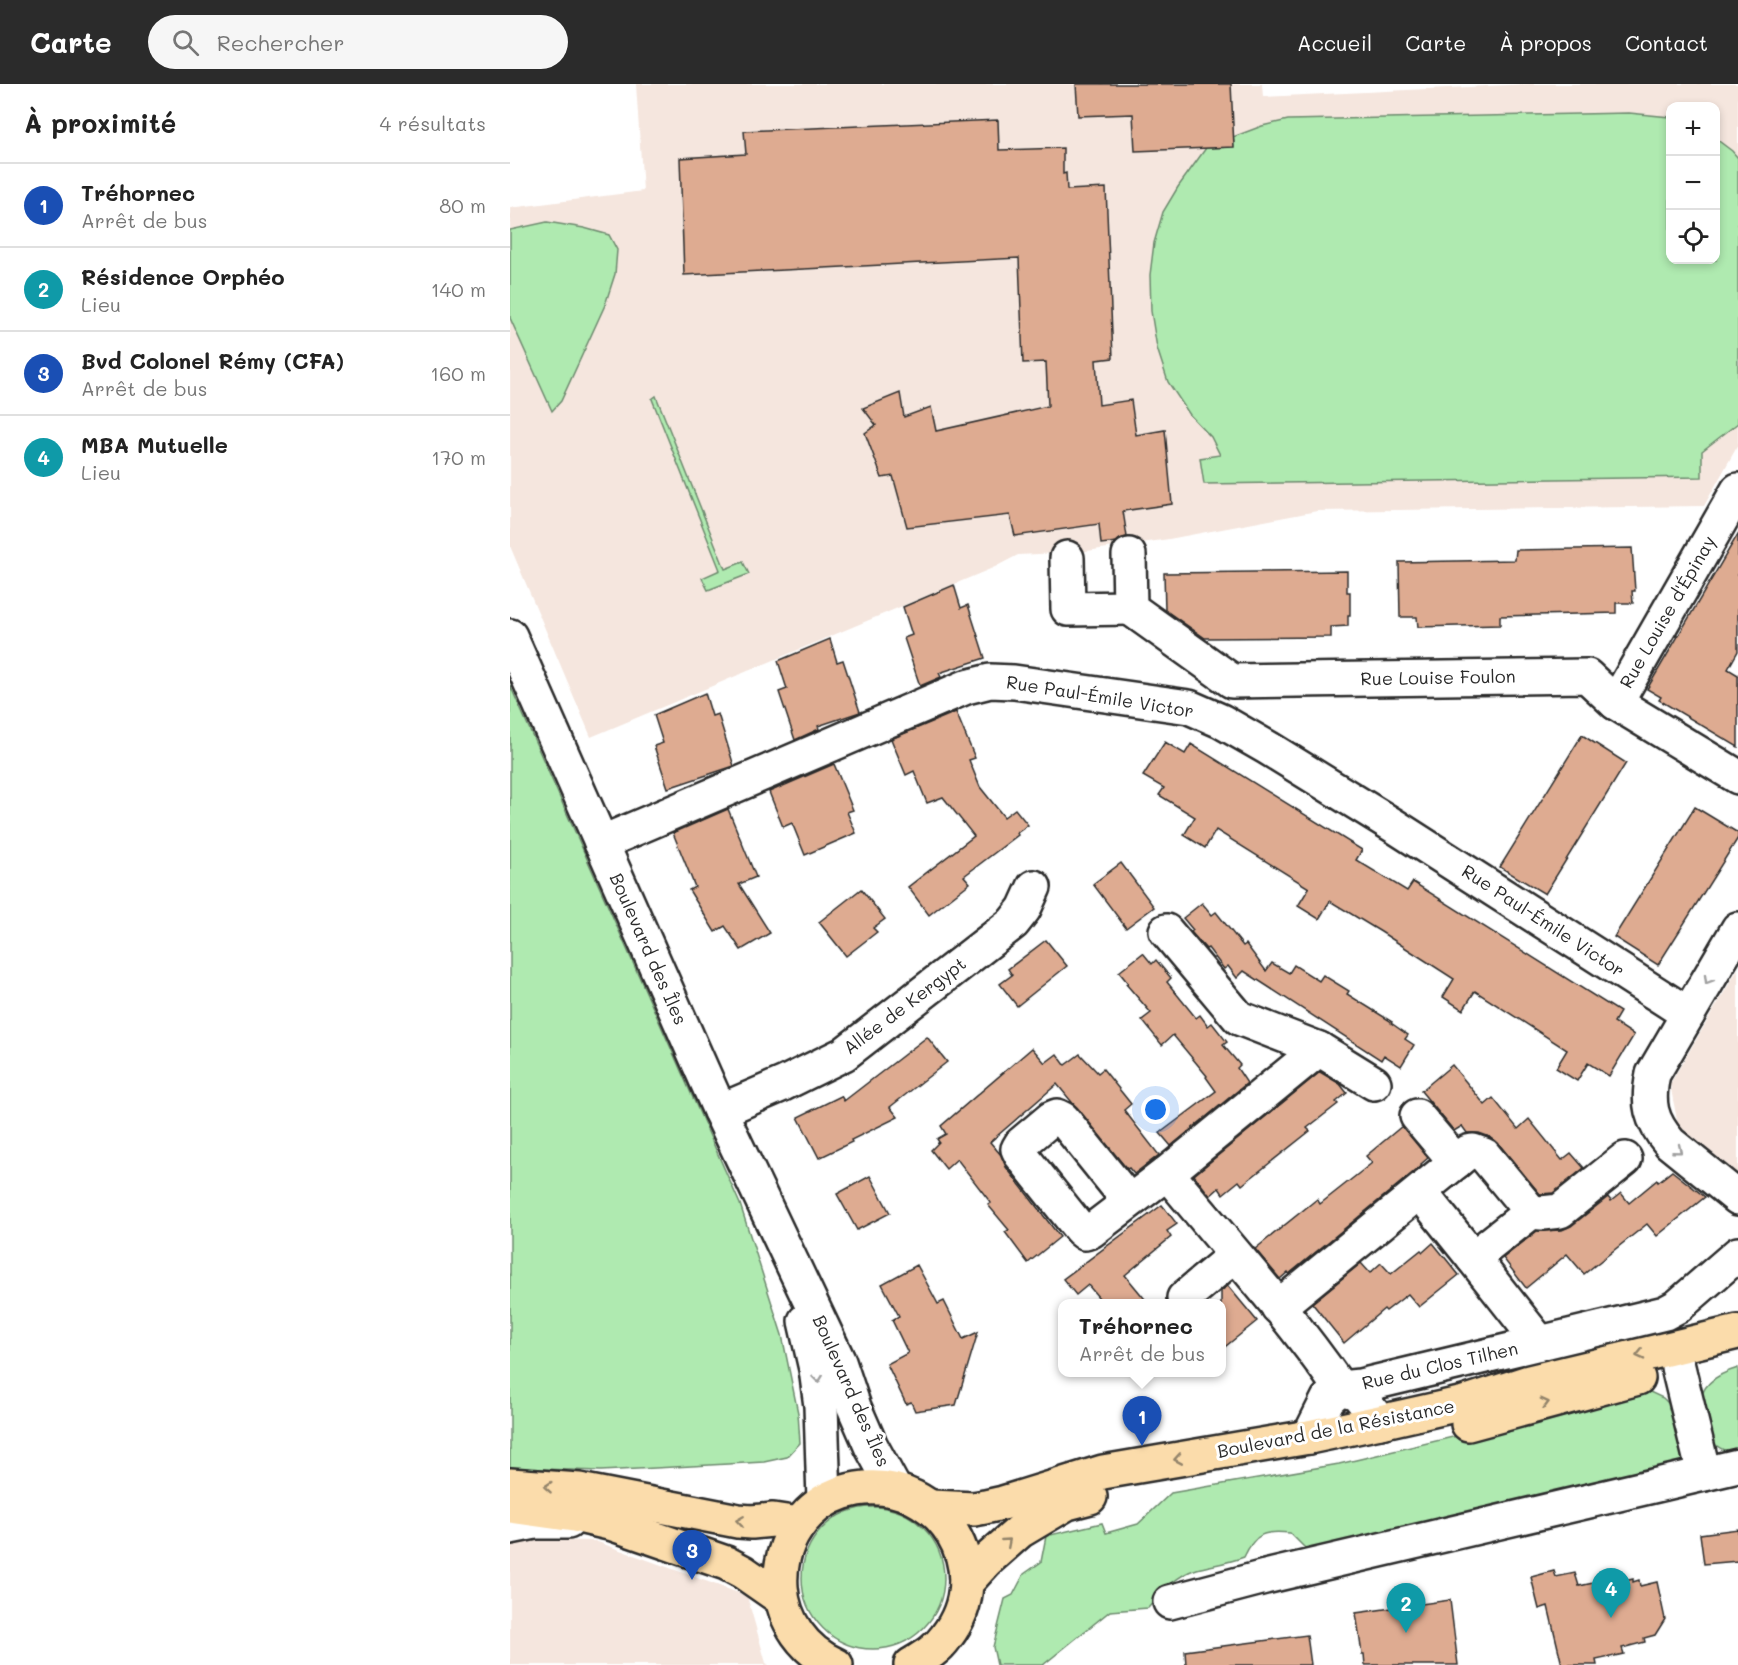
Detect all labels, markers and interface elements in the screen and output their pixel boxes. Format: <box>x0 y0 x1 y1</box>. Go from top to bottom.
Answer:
search box <box>148 15 568 69</box>
text: Carte <box>30 24 112 60</box>
icon: search <box>169 26 202 59</box>
text: Rechercher <box>217 28 344 57</box>
text: Accueil <box>1297 29 1372 56</box>
text: Carte <box>1405 29 1466 56</box>
text: À propos <box>1499 29 1592 56</box>
text: Contact <box>1625 29 1708 56</box>
map controls <box>1666 102 1720 264</box>
button: + <box>1666 102 1720 156</box>
text: À proximité <box>24 106 176 140</box>
text: 4 résultats <box>380 110 486 136</box>
button: − <box>1666 156 1720 210</box>
text: Tréhornec <box>81 178 195 207</box>
text: 1 <box>39 192 48 218</box>
text: 80 m <box>439 192 486 218</box>
text: Arrêt de bus <box>81 207 207 233</box>
button: locate <box>1666 210 1720 264</box>
text: Résidence Orphéo <box>81 262 285 291</box>
text: 2 <box>38 276 49 302</box>
text: 140 m <box>431 276 486 302</box>
text: Lieu <box>81 291 121 317</box>
text: Bvd Colonel Rémy (CFA) <box>81 346 344 375</box>
text: 3 <box>38 360 50 386</box>
text: 160 m <box>430 360 486 386</box>
text: Arrêt de bus <box>81 375 207 401</box>
text: MBA Mutuelle <box>81 430 228 459</box>
text: 4 <box>37 444 50 470</box>
text: 170 m <box>431 444 486 470</box>
text: Lieu <box>81 459 121 485</box>
street label: Rue Louise d'Épinay <box>1614 531 1721 692</box>
street label: Rue Louise Foulon <box>1360 664 1516 690</box>
street label: Rue Paul-Émile Victor <box>1005 669 1196 723</box>
street label: Rue Paul-Émile Victor <box>1458 859 1629 982</box>
street label: Boulevard des Îles <box>605 869 693 1028</box>
street label: Allée de Kergypt <box>838 951 971 1059</box>
one-way arrow <box>1704 974 1716 984</box>
your location <box>1141 1095 1170 1124</box>
one-way arrow <box>1671 1142 1682 1153</box>
popup <box>1058 1299 1226 1377</box>
street label: Boulevard des Îles <box>808 1311 896 1470</box>
text: Tréhornec <box>1079 1311 1193 1340</box>
street label: Rue du Clos Tilhen <box>1360 1335 1520 1395</box>
text: Arrêt de bus <box>1079 1340 1205 1366</box>
one-way arrow <box>1635 1348 1645 1361</box>
one-way arrow <box>811 1375 823 1384</box>
street label: Boulevard de la Résistance <box>1215 1393 1456 1463</box>
pin: 1 <box>1122 1396 1162 1446</box>
one-way arrow <box>1539 1398 1550 1410</box>
one-way arrow <box>1174 1452 1184 1465</box>
one-way arrow <box>544 1481 553 1494</box>
one-way arrow <box>736 1515 745 1527</box>
pin: 3 <box>672 1530 711 1580</box>
one-way arrow <box>1001 1538 1011 1549</box>
pin: 4 <box>1592 1568 1630 1618</box>
pin: 2 <box>1386 1584 1426 1633</box>

